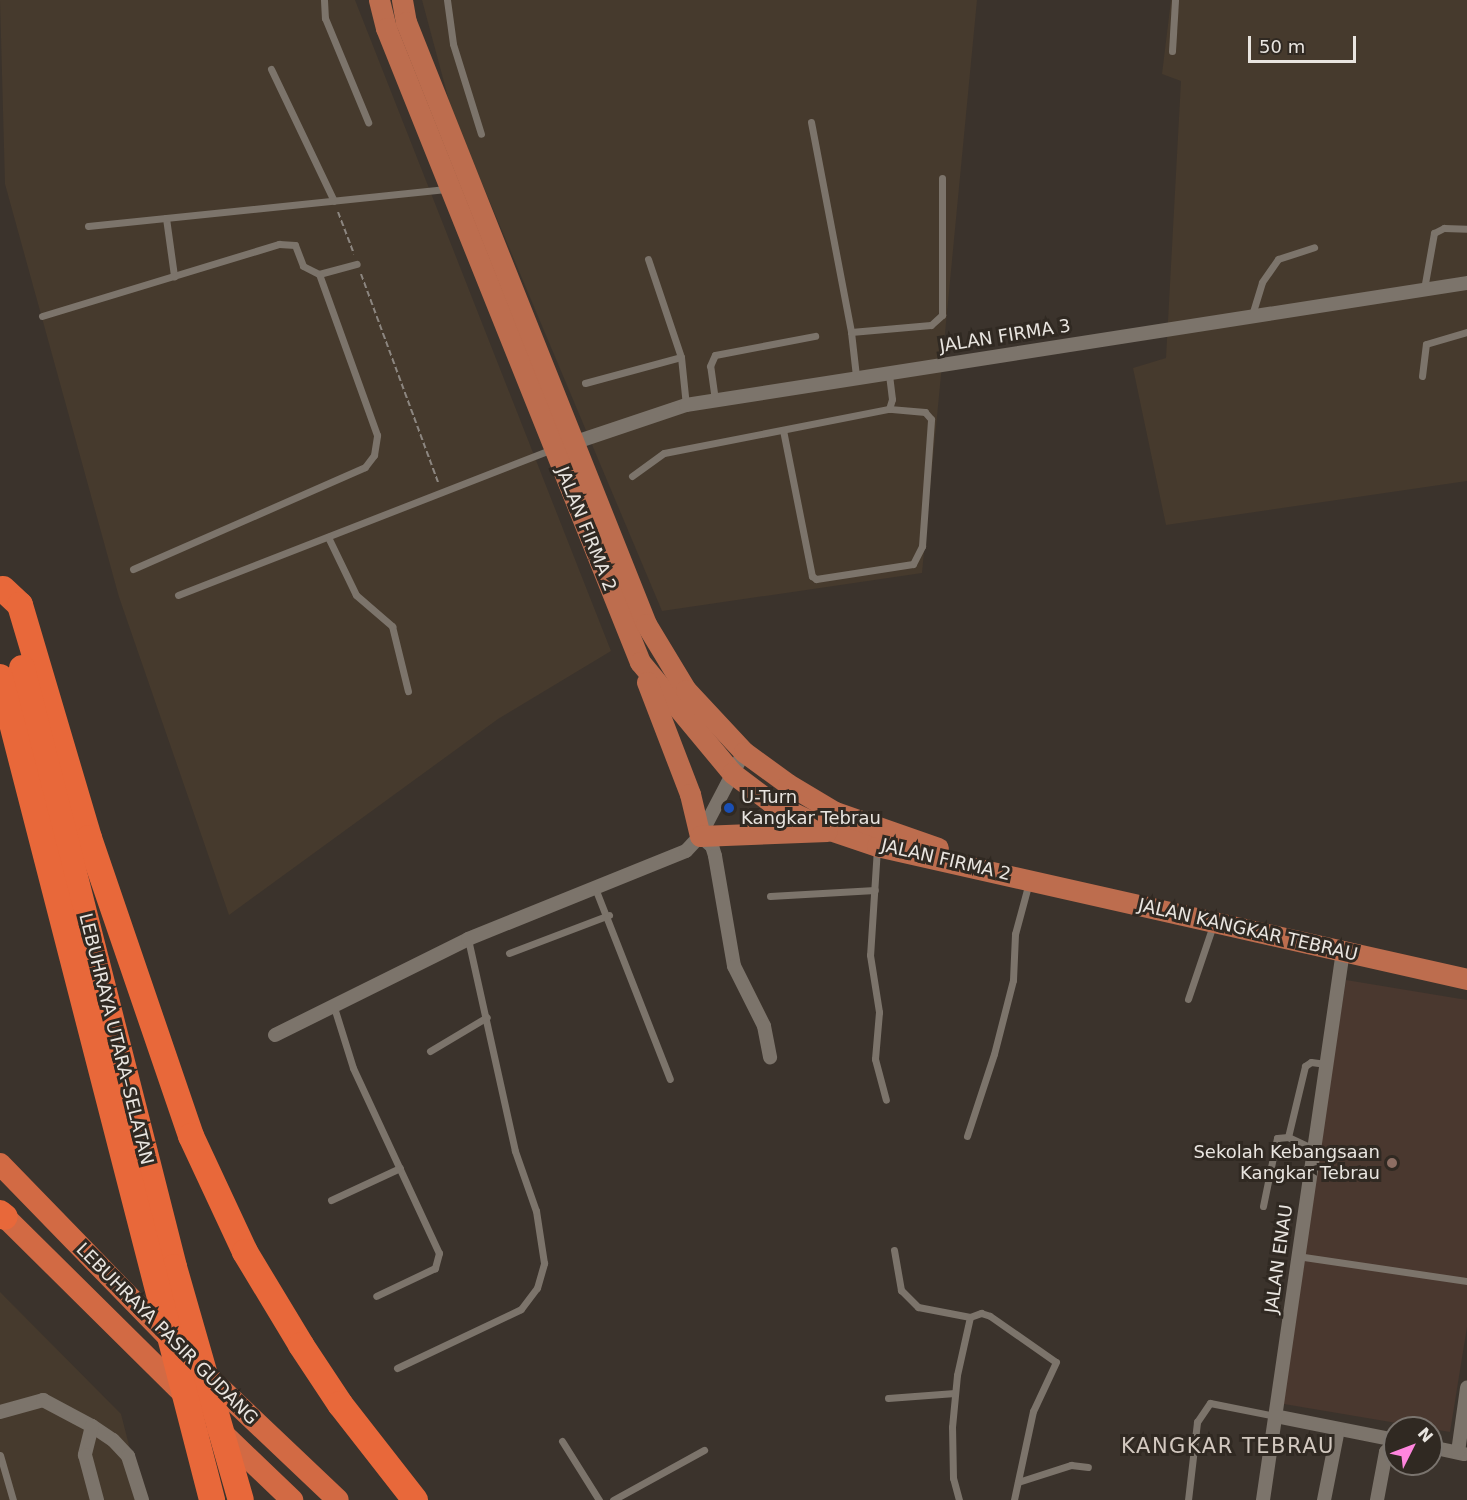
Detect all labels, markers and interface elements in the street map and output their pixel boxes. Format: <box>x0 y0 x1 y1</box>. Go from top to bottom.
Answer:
scale bar <box>1251 24 1359 62</box>
text: 50 m <box>1259 36 1305 57</box>
street label: JALAN FIRMA 3 <box>938 315 1072 357</box>
street label: JALAN FIRMA 2 <box>551 464 621 594</box>
place label: U-Turn Kangkar Tebrau <box>741 787 881 830</box>
marker: U-Turn Kangkar Tebrau <box>722 801 736 815</box>
street label: JALAN FIRMA 2 <box>879 835 1013 885</box>
street label: JALAN KANGKAR TEBRAU <box>1136 894 1360 966</box>
street label: LEBUHRAYA UTARA–SELATAN <box>74 911 158 1167</box>
place label: Sekolah Kebangsaan Kangkar Tebrau <box>1193 1142 1380 1184</box>
marker: Sekolah Kebangsaan Kangkar Tebrau <box>1385 1156 1399 1170</box>
street label: JALAN ENAU <box>1261 1203 1297 1315</box>
street label: LEBUHRAYA PASIR GUDANG <box>72 1239 262 1429</box>
north arrow <box>1383 1416 1443 1476</box>
text: N <box>1414 1424 1437 1446</box>
district label: KANGKAR TEBRAU <box>1121 1433 1335 1459</box>

